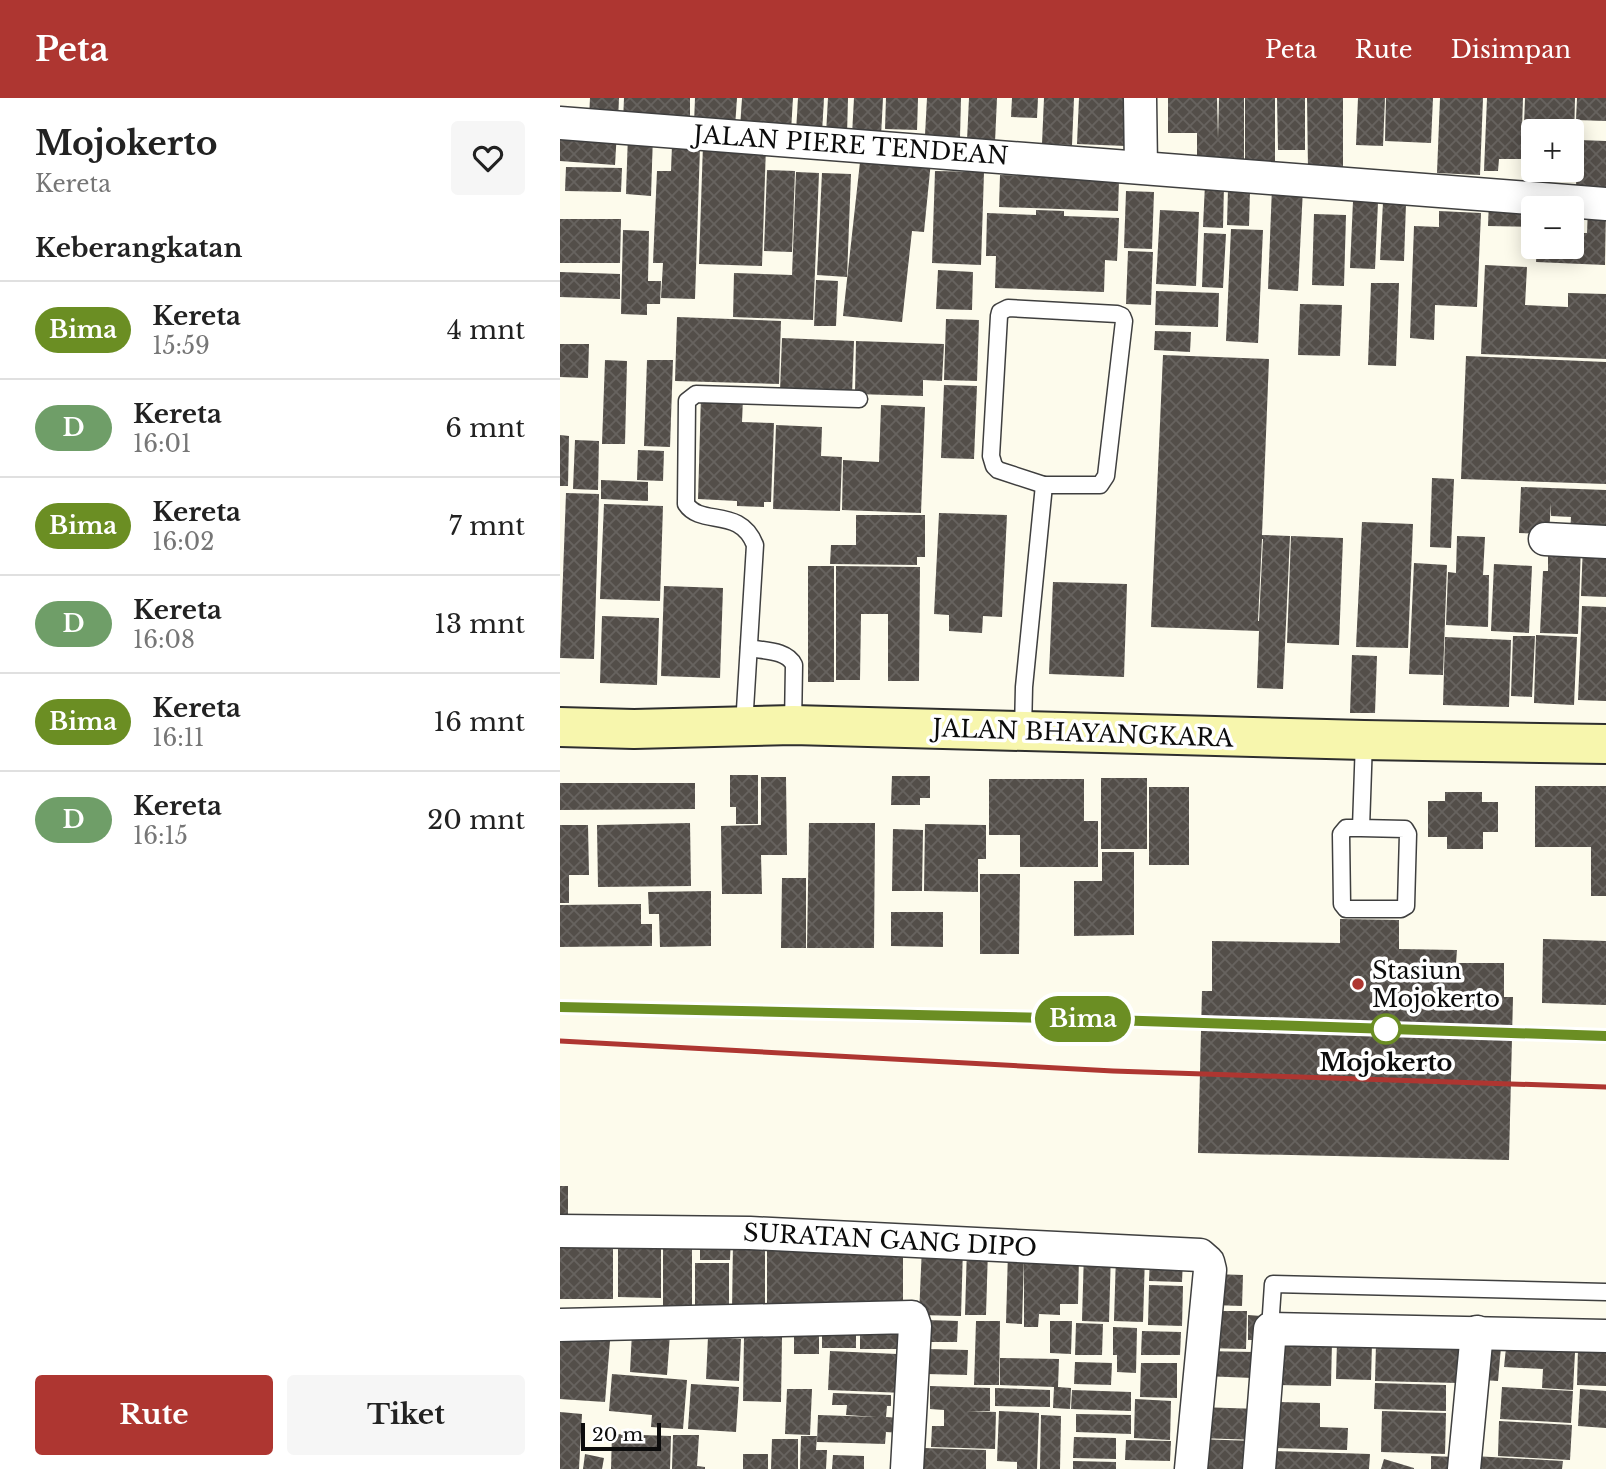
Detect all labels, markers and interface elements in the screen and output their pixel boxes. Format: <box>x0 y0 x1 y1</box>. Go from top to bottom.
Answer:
text: Peta <box>35 29 109 70</box>
text: Peta <box>1265 35 1317 64</box>
text: Rute <box>1355 35 1413 64</box>
text: Disimpan <box>1451 35 1571 64</box>
street label: JALAN PIERE TENDEAN <box>690 119 1009 170</box>
map controls <box>1521 119 1584 259</box>
button: + <box>1521 119 1584 182</box>
button: heart <box>451 121 525 195</box>
text: Mojokerto <box>35 123 218 164</box>
text: Kereta <box>35 170 111 198</box>
button: − <box>1521 196 1584 259</box>
text: Keberangkatan <box>35 232 242 264</box>
text: Kereta <box>152 300 241 332</box>
text: 4 mnt <box>447 314 525 346</box>
text: Bima <box>49 315 117 344</box>
text: 15:59 <box>152 332 210 360</box>
text: Kereta <box>133 398 222 430</box>
text: 6 mnt <box>445 412 525 444</box>
text: D <box>62 413 85 442</box>
text: 16:01 <box>133 430 191 458</box>
text: Kereta <box>152 496 241 528</box>
text: 7 mnt <box>449 510 525 542</box>
text: Bima <box>49 511 117 540</box>
text: 16:02 <box>152 528 214 556</box>
text: Kereta <box>133 594 222 626</box>
text: 13 mnt <box>434 608 525 640</box>
text: D <box>62 609 85 638</box>
text: 16:08 <box>133 626 195 654</box>
text: Kereta <box>152 692 241 724</box>
text: 16 mnt <box>434 706 525 738</box>
text: Bima <box>49 707 117 736</box>
street label: JALAN BHAYANGKARA <box>929 713 1234 753</box>
text: 16:11 <box>152 724 204 752</box>
text: Kereta <box>133 790 222 822</box>
text: 20 mnt <box>427 804 525 836</box>
text: D <box>62 805 85 834</box>
text: 16:15 <box>133 822 188 850</box>
place label: Stasiun Mojokerto <box>1372 956 1500 1013</box>
marker: Stasiun Mojokerto <box>1350 976 1366 992</box>
line badge: Bima <box>1034 996 1132 1042</box>
text: Bima <box>1049 1004 1117 1033</box>
marker: Mojokerto <box>1371 1014 1401 1044</box>
place label: Mojokerto <box>1320 1048 1452 1077</box>
street label: SURATAN GANG DIPO <box>742 1218 1038 1262</box>
button: Rute <box>35 1375 273 1455</box>
button: Tiket <box>287 1375 525 1455</box>
scale bar <box>581 1420 662 1452</box>
text: 20 m <box>592 1423 643 1446</box>

